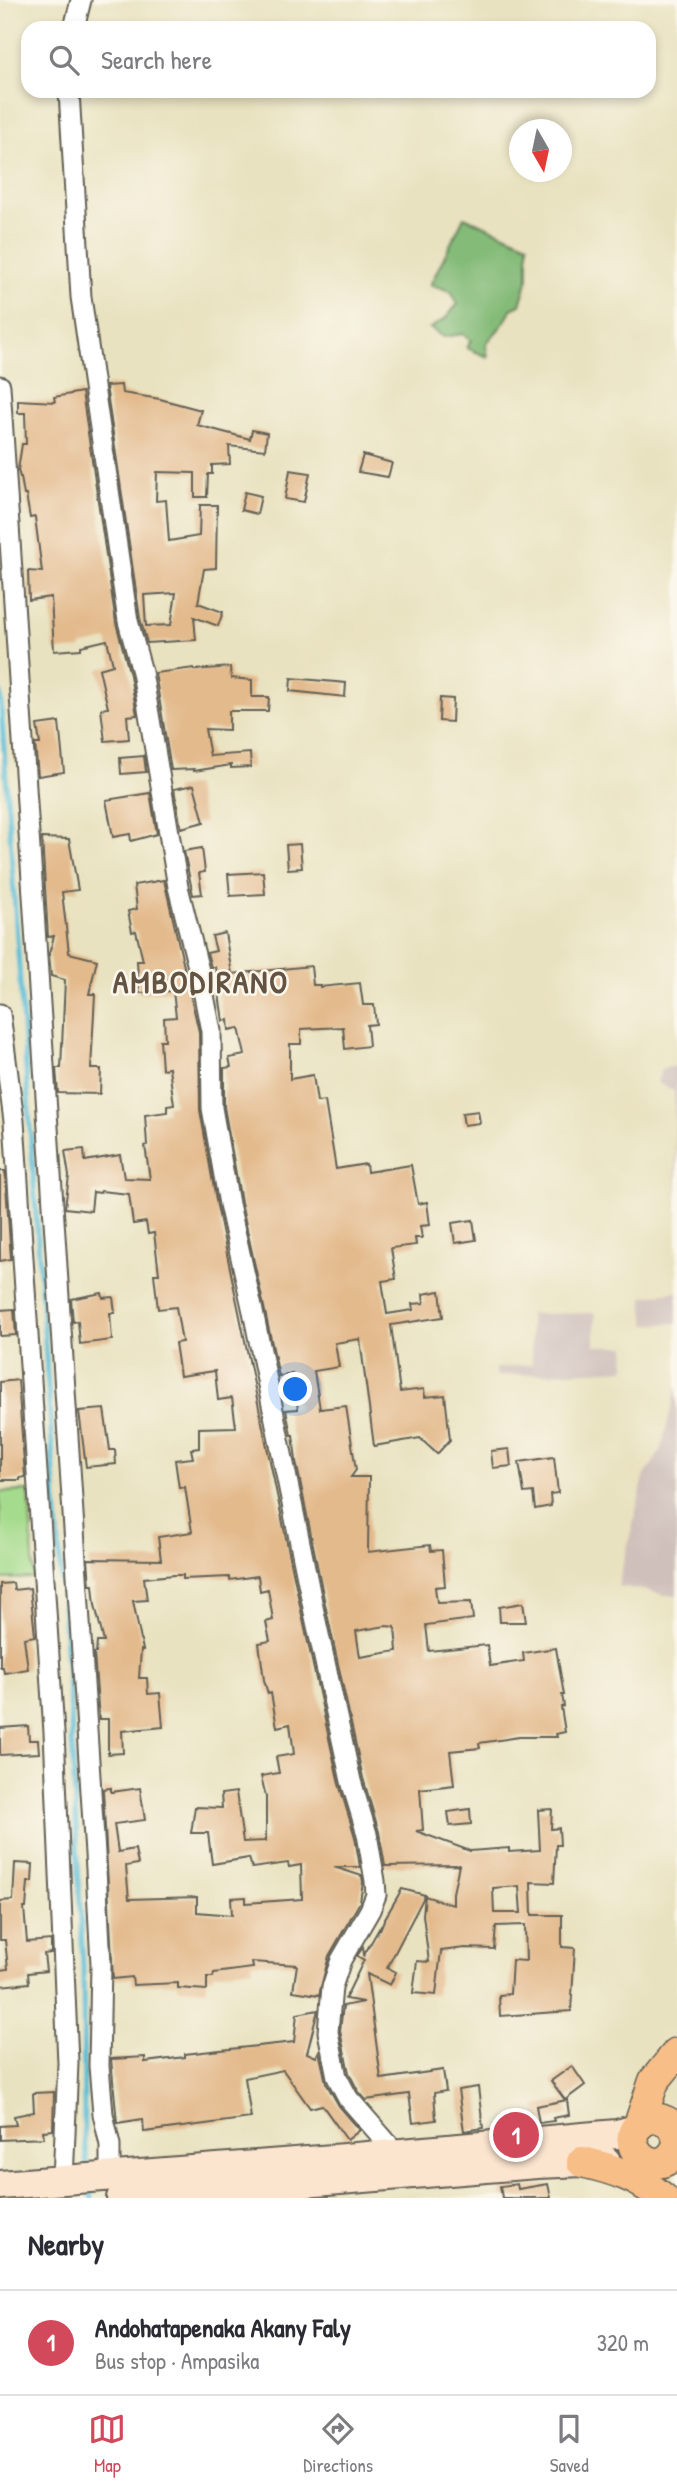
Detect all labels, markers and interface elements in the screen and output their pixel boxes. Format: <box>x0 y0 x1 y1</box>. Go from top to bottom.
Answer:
search box <box>21 21 656 98</box>
icon: search <box>45 41 83 79</box>
text: Search here <box>101 42 212 77</box>
north arrow <box>509 119 572 182</box>
district label: AMBODIRANO <box>113 960 289 1003</box>
your location <box>278 1372 312 1406</box>
pin: 1 <box>493 2109 539 2161</box>
text: Nearby <box>28 2224 104 2264</box>
text: Andohatapenaka Akany Faly <box>95 2310 351 2345</box>
text: 1 <box>47 2327 55 2358</box>
text: 320 m <box>597 2327 649 2358</box>
text: Bus stop · Ampasika <box>95 2345 259 2376</box>
tab: Map <box>88 2410 126 2478</box>
tab: Directions <box>303 2410 373 2478</box>
tab: Saved <box>550 2410 589 2478</box>

